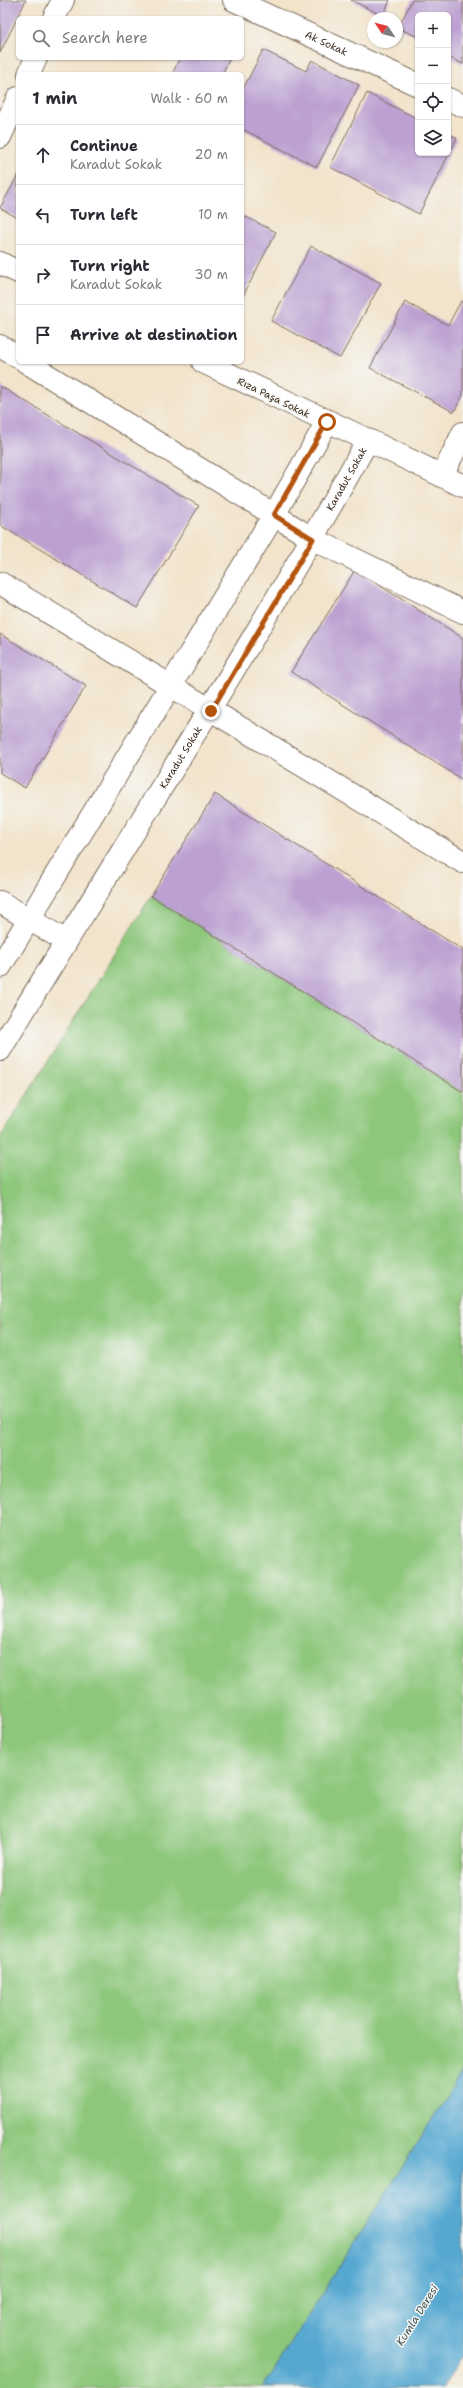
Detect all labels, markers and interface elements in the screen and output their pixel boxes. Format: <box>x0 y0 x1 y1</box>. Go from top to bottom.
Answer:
north arrow <box>367 12 403 48</box>
map controls <box>415 12 451 156</box>
button: + <box>415 12 451 48</box>
search box <box>16 16 244 60</box>
icon: search <box>30 27 52 49</box>
text: Search here <box>62 28 148 48</box>
street label: Ak Sokak <box>303 28 350 59</box>
button: − <box>415 48 451 84</box>
button: locate <box>415 84 451 120</box>
text: 1 min <box>32 87 77 109</box>
text: Walk · 60 m <box>151 90 228 107</box>
button: layers <box>415 120 451 156</box>
text: Continue <box>70 136 138 156</box>
icon: ahead <box>32 144 54 166</box>
text: 20 m <box>195 146 228 163</box>
text: Karadut Sokak <box>70 156 162 173</box>
icon: left <box>32 204 54 226</box>
text: Turn left <box>70 205 138 225</box>
text: 10 m <box>198 206 228 223</box>
text: Turn right <box>70 256 150 276</box>
icon: right <box>32 264 54 286</box>
text: 30 m <box>194 266 228 283</box>
text: Karadut Sokak <box>70 276 162 293</box>
icon: arrive <box>32 324 54 346</box>
text: Arrive at destination <box>70 325 238 345</box>
street label: Rıza Paşa Sokak <box>235 374 313 421</box>
route start <box>318 413 336 431</box>
street label: Karadut Sokak <box>323 445 370 513</box>
route end <box>202 702 220 720</box>
street label: Karadut Sokak <box>157 723 205 791</box>
water label: Kumla Deresi <box>393 2281 443 2349</box>

